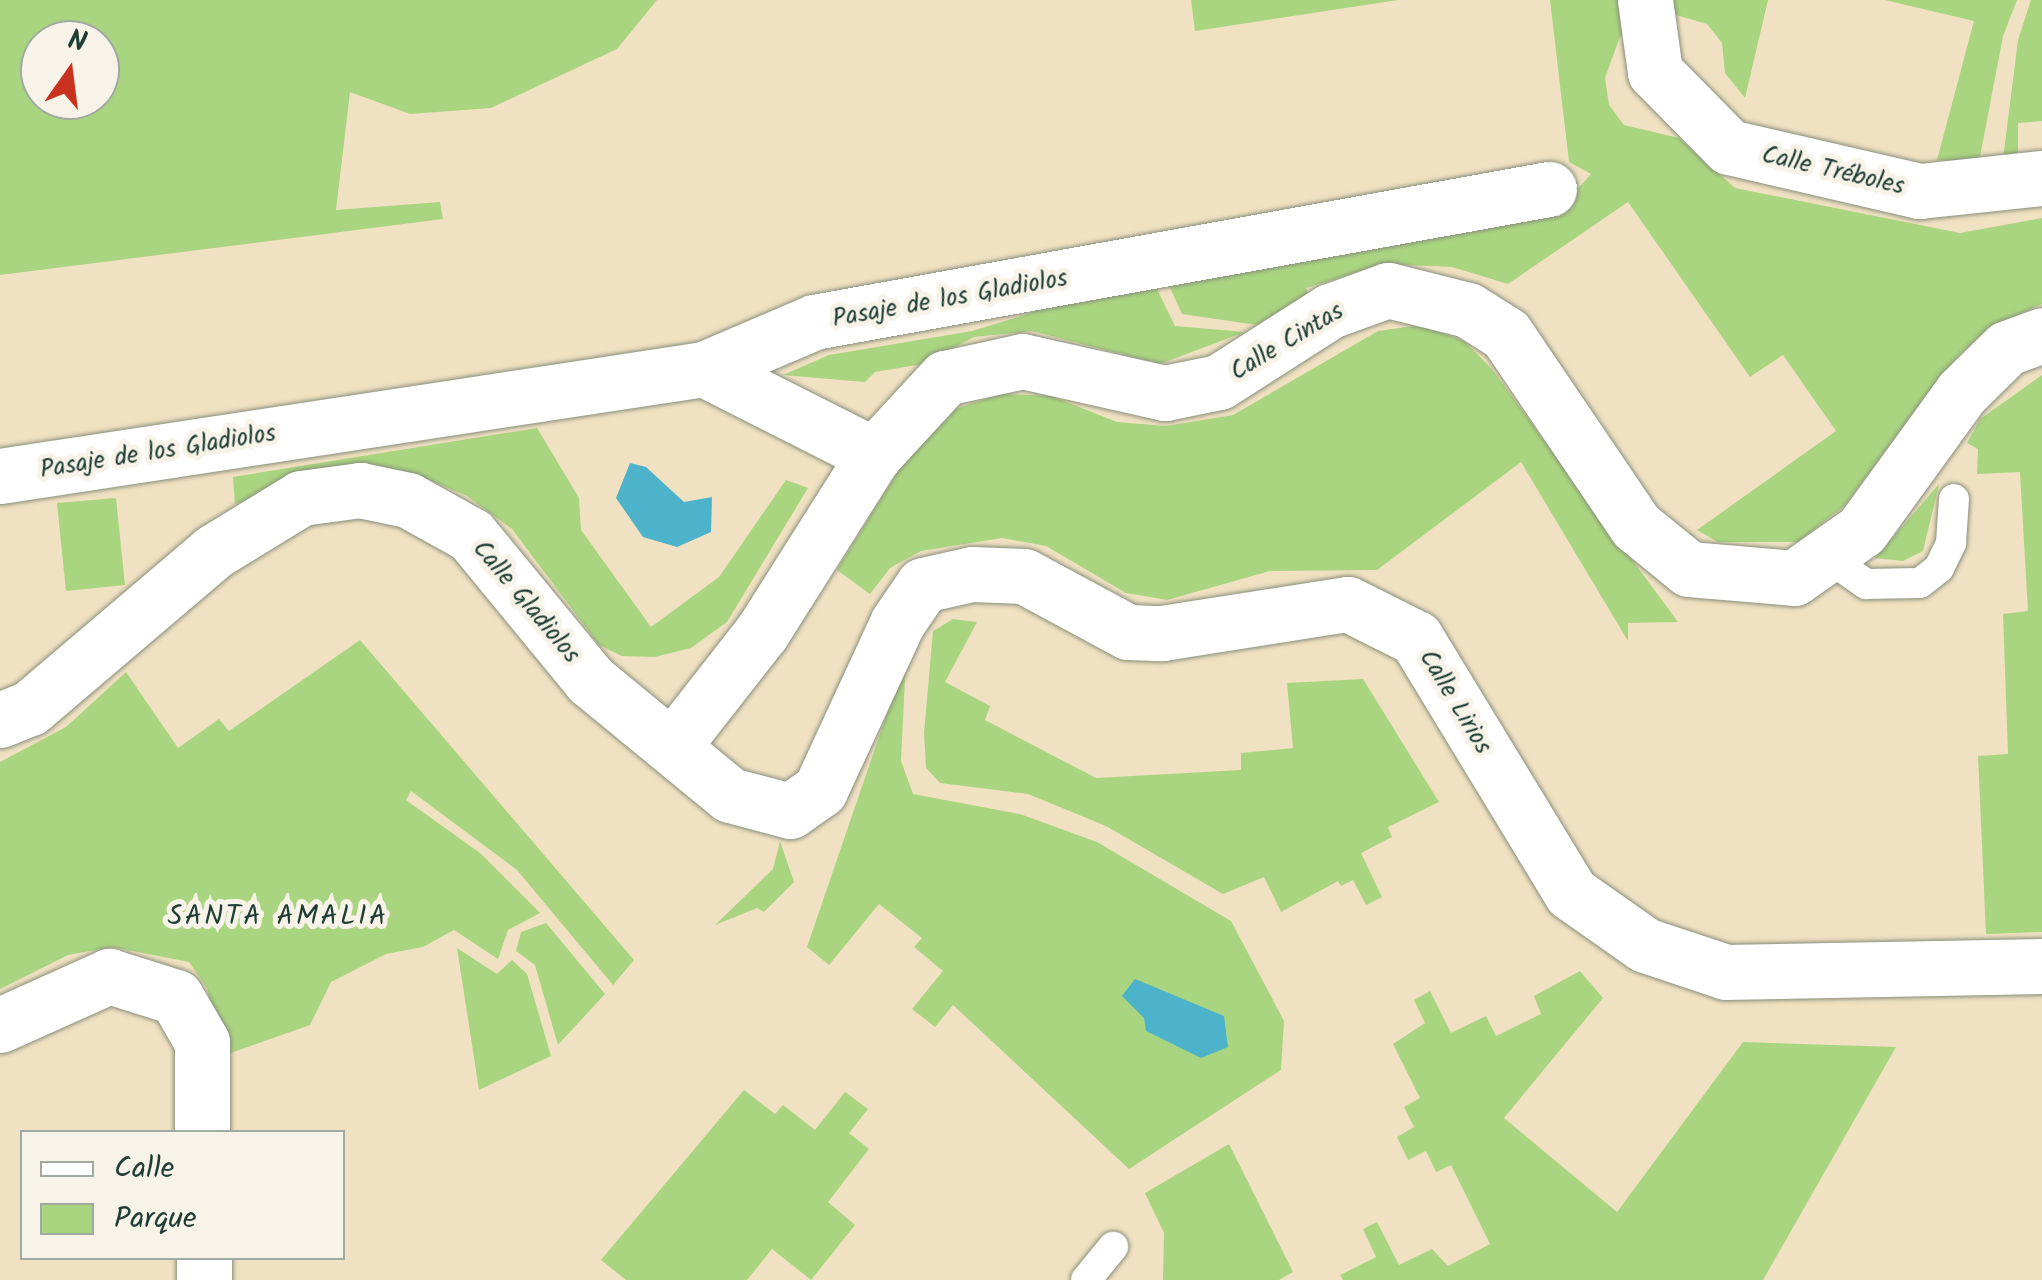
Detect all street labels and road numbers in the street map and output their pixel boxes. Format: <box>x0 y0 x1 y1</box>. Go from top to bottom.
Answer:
street label: Calle Tréboles <box>1759 140 1907 202</box>
street label: Pasaje de los Gladiolos <box>830 264 1070 334</box>
street label: Calle Cintas <box>1225 297 1349 387</box>
street label: Pasaje de los Gladiolos <box>38 419 278 485</box>
street label: Calle Gladiolos <box>466 534 586 670</box>
street label: Calle Lirios <box>1412 645 1498 759</box>

